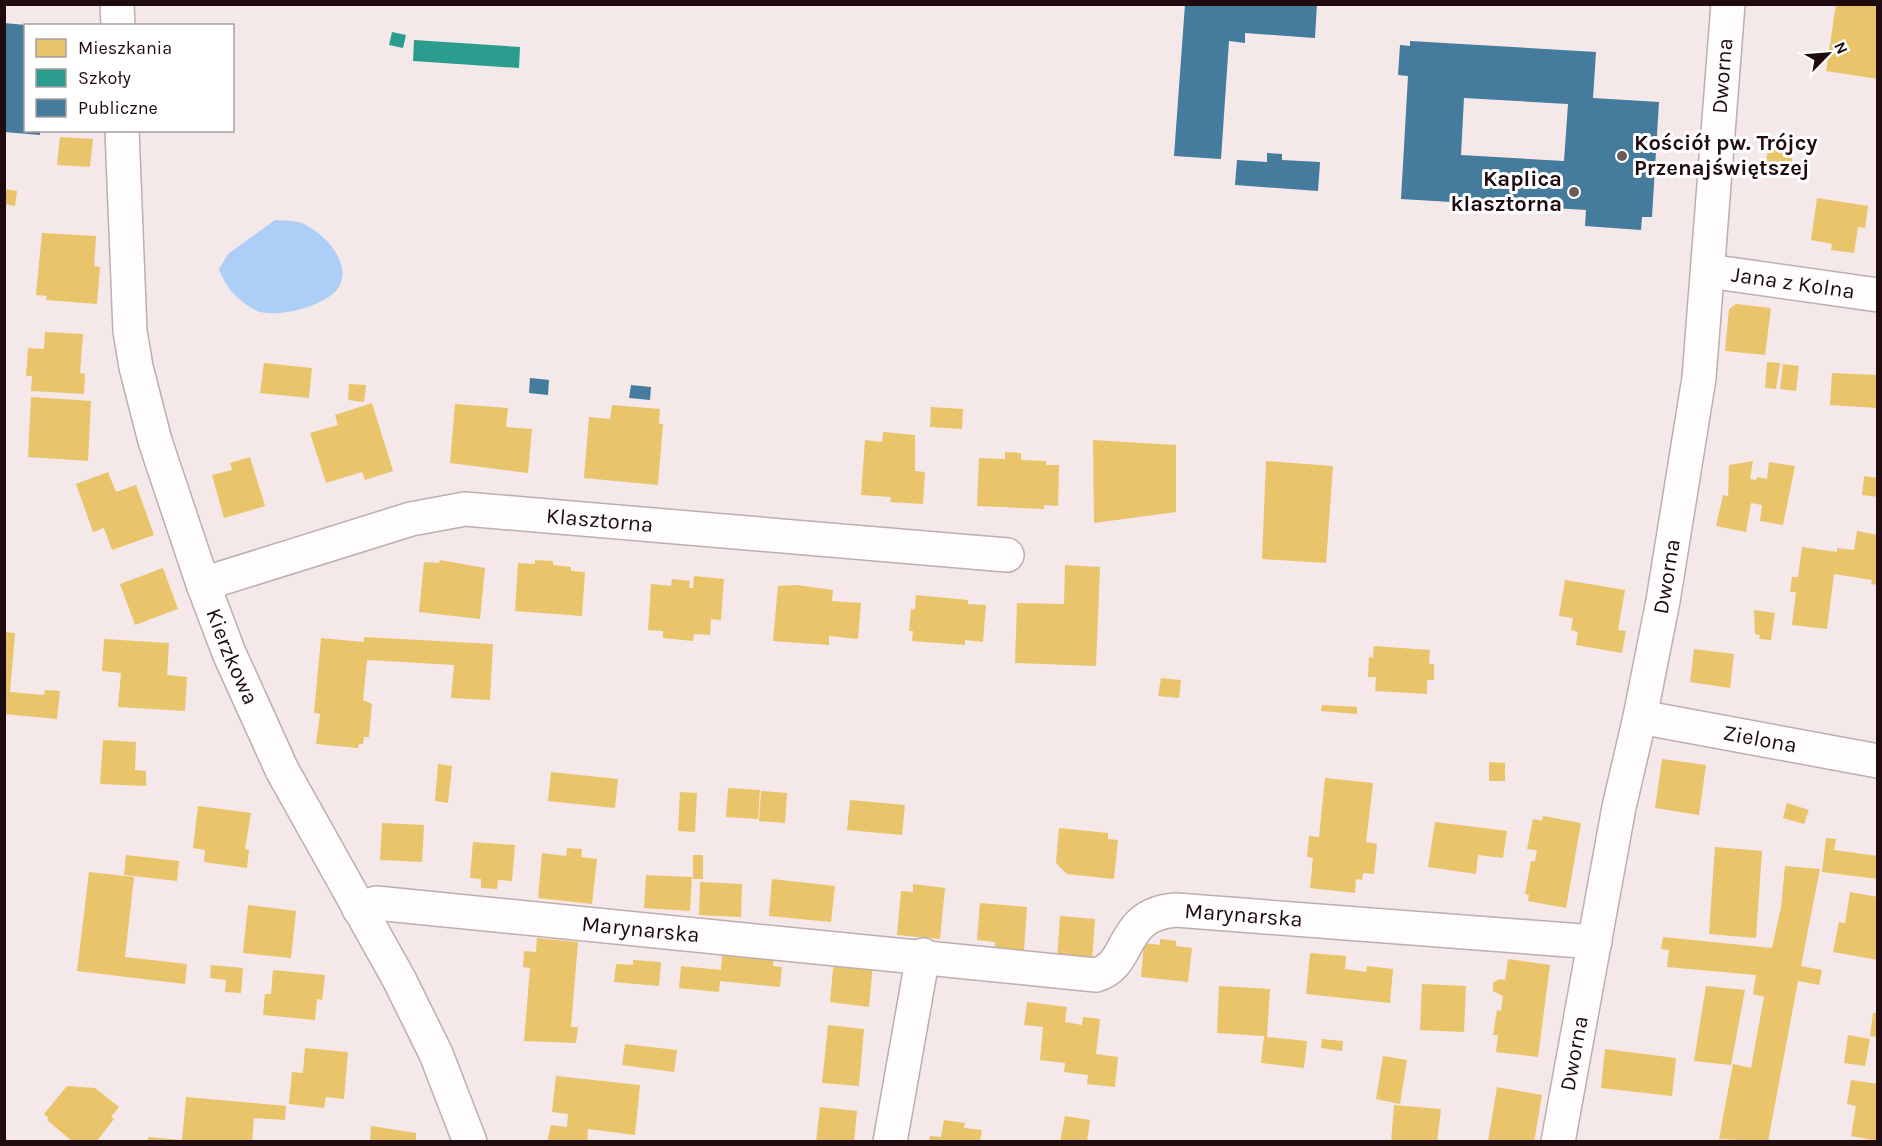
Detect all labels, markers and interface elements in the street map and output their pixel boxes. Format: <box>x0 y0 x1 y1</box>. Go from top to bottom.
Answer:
legend <box>24 24 234 132</box>
north arrow <box>1798 24 1858 84</box>
text: Mieszkania <box>78 37 172 59</box>
street label: Dworna <box>1707 37 1738 115</box>
text: N <box>1830 39 1852 57</box>
text: Szkoły <box>78 67 131 89</box>
text: Publiczne <box>78 97 158 119</box>
place label: Kościół pw. Trójcy Przenajświętszej <box>1634 130 1817 181</box>
marker: Kościół pw. Trójcy Przenajświętszej <box>1615 149 1629 163</box>
place label: Kaplica klasztorna <box>1451 166 1562 217</box>
marker: Kaplica klasztorna <box>1567 185 1581 199</box>
street label: Jana z Kolna <box>1730 261 1857 305</box>
street label: Klasztorna <box>545 503 654 538</box>
street label: Dworna <box>1648 537 1686 616</box>
street label: Kierzkowa <box>200 605 264 709</box>
street label: Zielona <box>1721 720 1799 759</box>
street label: Marynarska <box>1184 898 1304 933</box>
street label: Marynarska <box>580 911 701 948</box>
street label: Dworna <box>1555 1014 1594 1093</box>

